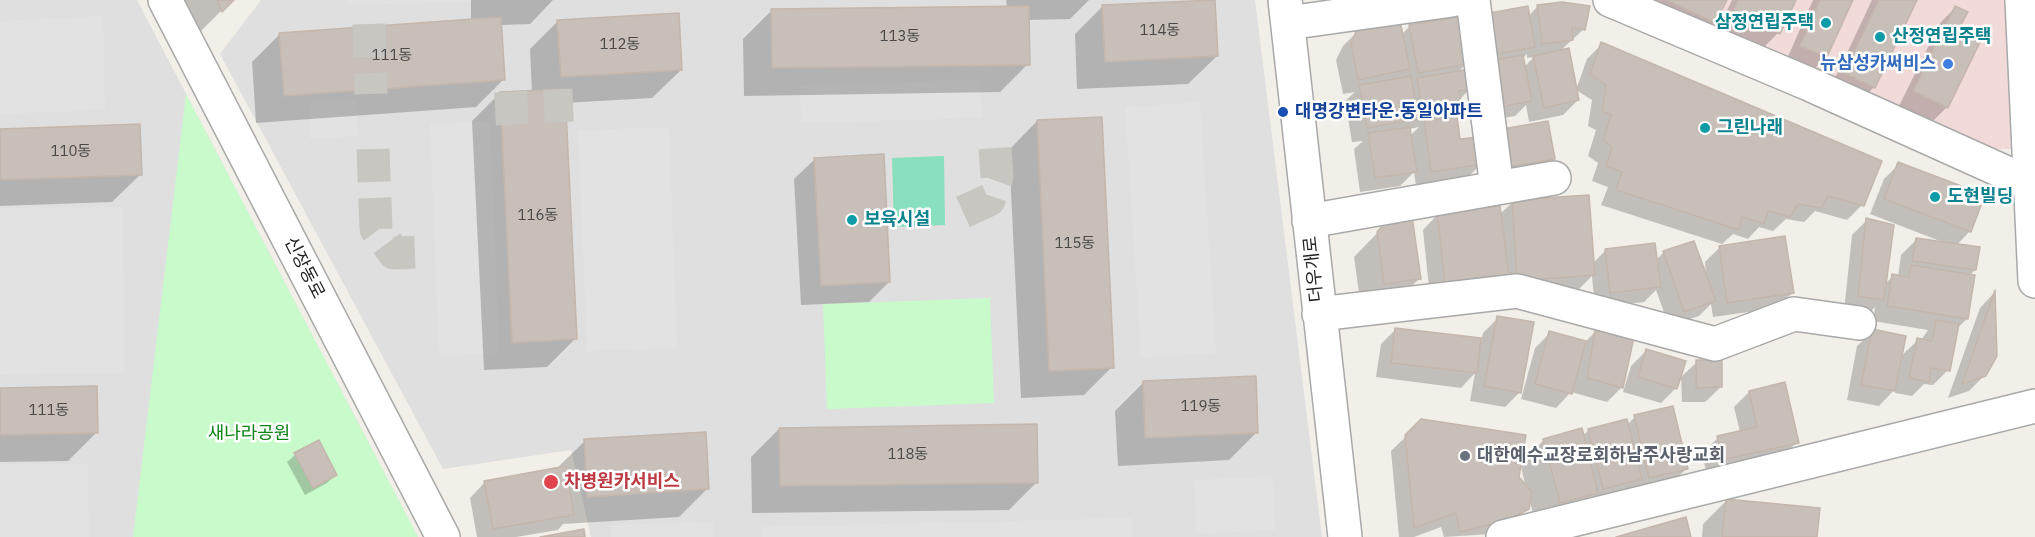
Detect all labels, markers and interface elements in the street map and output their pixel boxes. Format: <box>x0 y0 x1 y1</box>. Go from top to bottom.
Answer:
place label: 삼정연립주택 <box>1715 12 1814 34</box>
marker: 삼정연립주택 <box>1819 16 1833 30</box>
house number: 114동 <box>1140 22 1180 40</box>
place label: 산정연립주택 <box>1892 26 1991 48</box>
house number: 113동 <box>880 28 920 46</box>
marker: 산정연립주택 <box>1873 30 1887 44</box>
house number: 112동 <box>600 36 640 54</box>
house number: 111동 <box>372 47 412 65</box>
place label: 뉴삼성카써비스 <box>1820 53 1936 75</box>
marker: 뉴삼성카써비스 <box>1941 57 1955 71</box>
place label: 대명강변타운.동일아파트 <box>1295 101 1483 123</box>
marker: 대명강변타운.동일아파트 <box>1276 105 1290 119</box>
place label: 그린나래 <box>1717 117 1783 139</box>
marker: 그린나래 <box>1698 121 1712 135</box>
house number: 110동 <box>51 143 91 161</box>
place label: 도현빌딩 <box>1947 186 2013 208</box>
marker: 도현빌딩 <box>1928 190 1942 204</box>
house number: 116동 <box>518 207 558 225</box>
place label: 보육시설 <box>864 209 930 231</box>
marker: 보육시설 <box>845 213 859 227</box>
street label: 신장동로 <box>279 234 329 302</box>
house number: 115동 <box>1055 235 1095 253</box>
street label: 더우개로 <box>1300 235 1328 303</box>
house number: 119동 <box>1181 398 1221 416</box>
house number: 111동 <box>29 402 69 420</box>
park label: 새나라공원 <box>208 423 290 445</box>
place label: 대한예수교장로회하남주사랑교회 <box>1477 445 1725 467</box>
house number: 118동 <box>888 446 928 464</box>
marker: 대한예수교장로회하남주사랑교회 <box>1458 449 1472 463</box>
place label: 차병원카서비스 <box>564 471 680 493</box>
marker: 차병원카서비스 <box>542 473 560 491</box>

